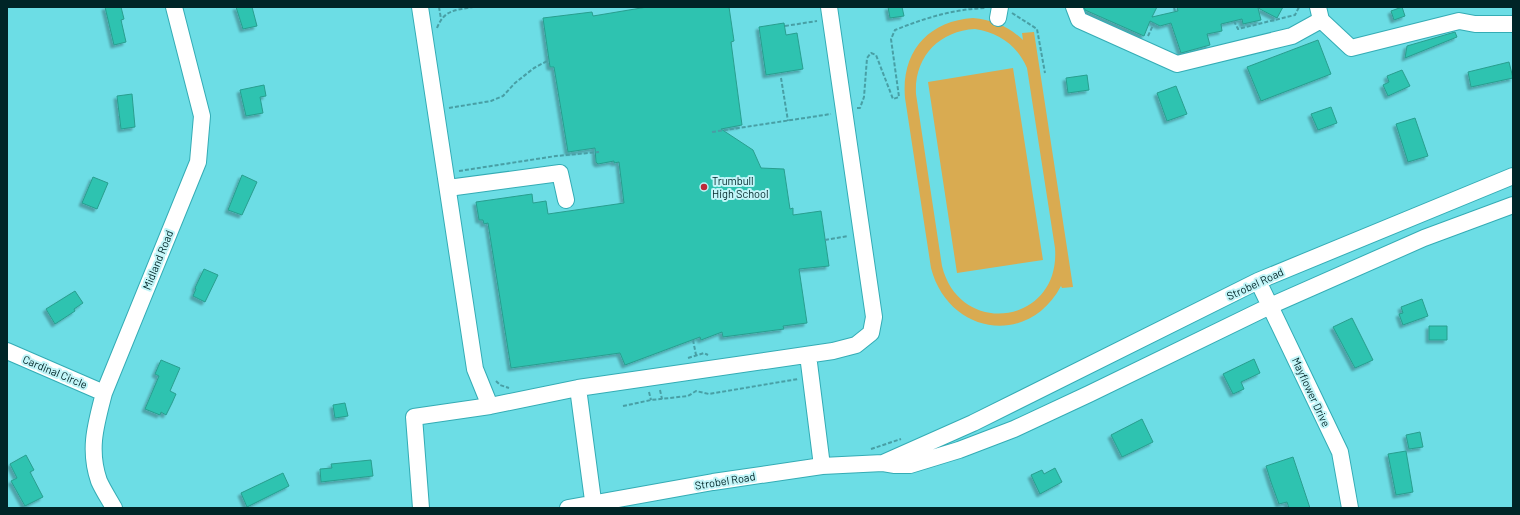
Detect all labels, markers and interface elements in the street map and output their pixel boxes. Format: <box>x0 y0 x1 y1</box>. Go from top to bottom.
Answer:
place label: Trumbull High School <box>712 174 769 200</box>
marker: Trumbull High School <box>699 182 709 192</box>
street label: Midland Road <box>140 228 175 292</box>
street label: Strobel Road <box>1224 265 1285 302</box>
street label: Cardinal Circle <box>21 352 90 391</box>
street label: Mayflower Drive <box>1290 355 1333 429</box>
street label: Strobel Road <box>694 469 756 492</box>

